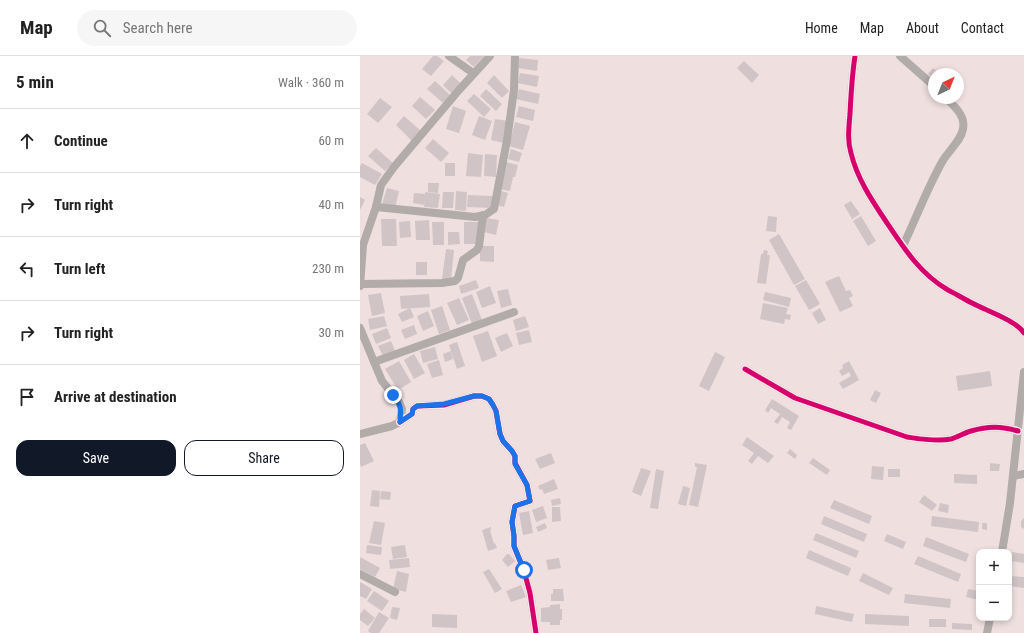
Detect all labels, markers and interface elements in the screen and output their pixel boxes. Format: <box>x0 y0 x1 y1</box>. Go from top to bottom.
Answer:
search box <box>77 10 357 46</box>
text: Map <box>20 16 53 39</box>
icon: search <box>91 17 113 39</box>
text: Search here <box>123 19 193 37</box>
text: Home <box>805 20 838 36</box>
text: Map <box>860 20 884 36</box>
text: About <box>906 20 939 36</box>
text: Contact <box>961 20 1004 36</box>
north arrow <box>928 68 964 104</box>
text: 5 min <box>16 72 54 92</box>
text: Walk · 360 m <box>278 75 344 90</box>
icon: ahead <box>16 130 38 152</box>
text: Continue <box>54 132 108 150</box>
text: 60 m <box>318 133 344 148</box>
icon: right <box>16 194 38 216</box>
text: Turn right <box>54 196 113 214</box>
text: 40 m <box>318 197 344 212</box>
icon: left <box>16 258 38 280</box>
text: Turn left <box>54 260 105 278</box>
text: 230 m <box>312 261 344 276</box>
icon: right <box>16 322 38 344</box>
text: Turn right <box>54 324 113 342</box>
text: 30 m <box>318 325 344 340</box>
icon: arrive <box>16 386 38 408</box>
route end <box>384 386 402 404</box>
text: Arrive at destination <box>54 388 177 406</box>
button: Save <box>16 440 176 476</box>
button: Share <box>184 440 344 476</box>
map controls <box>976 549 1012 621</box>
button: + <box>976 549 1012 585</box>
route start <box>515 561 533 579</box>
button: − <box>976 585 1012 621</box>

